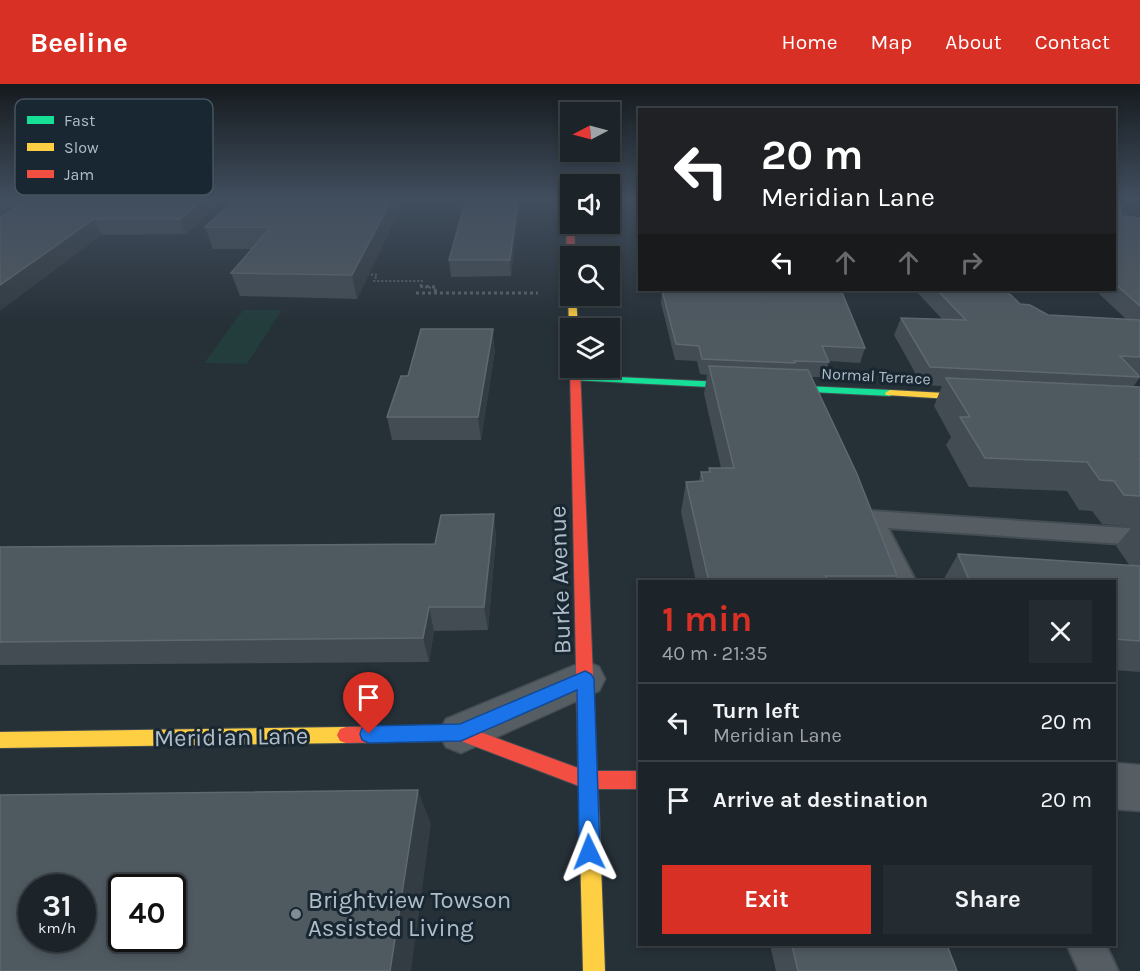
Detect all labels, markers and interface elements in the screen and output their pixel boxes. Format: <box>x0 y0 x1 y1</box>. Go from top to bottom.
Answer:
text: Beeline <box>30 26 128 59</box>
text: Home <box>782 30 838 54</box>
text: Map <box>871 30 912 54</box>
text: About <box>945 30 1002 54</box>
text: Contact <box>1035 30 1110 54</box>
legend <box>15 99 213 195</box>
north arrow <box>560 102 620 162</box>
map controls <box>560 102 620 378</box>
text: Fast <box>64 111 95 130</box>
text: 20 m <box>761 130 863 180</box>
icon: left <box>662 132 740 210</box>
text: Slow <box>64 138 99 157</box>
text: Jam <box>64 165 94 184</box>
button: sound <box>560 174 620 234</box>
text: Meridian Lane <box>761 181 935 213</box>
button: search <box>560 246 620 306</box>
icon: left <box>766 246 799 279</box>
icon: ahead <box>829 246 862 279</box>
icon: ahead <box>892 246 925 279</box>
icon: right <box>955 246 988 279</box>
button: layers <box>560 318 620 378</box>
street label: Normal Terrace <box>821 364 931 388</box>
street label: Burke Avenue <box>543 505 577 655</box>
text: 1 min <box>662 598 752 640</box>
button: close <box>1029 600 1092 663</box>
text: 40 m · 21:35 <box>662 642 767 665</box>
pin <box>343 672 394 734</box>
icon: arrive <box>352 681 385 714</box>
text: Turn left <box>713 698 800 724</box>
icon: left <box>662 706 695 739</box>
text: 20 m <box>1040 709 1092 735</box>
street label: Meridian Lane <box>154 722 308 752</box>
text: Meridian Lane <box>713 724 842 747</box>
icon: arrive <box>662 784 695 817</box>
text: Arrive at destination <box>713 787 928 813</box>
text: 20 m <box>1040 787 1092 813</box>
position arrow <box>557 820 621 884</box>
button: Exit <box>662 865 871 934</box>
button: Share <box>883 865 1092 934</box>
speed limit sign: 40 <box>108 874 186 952</box>
place label: Brightview Towson Assisted Living <box>308 886 511 942</box>
text: 31 <box>42 888 72 924</box>
marker: Brightview Towson Assisted Living <box>289 907 303 921</box>
text: km/h <box>38 919 76 937</box>

